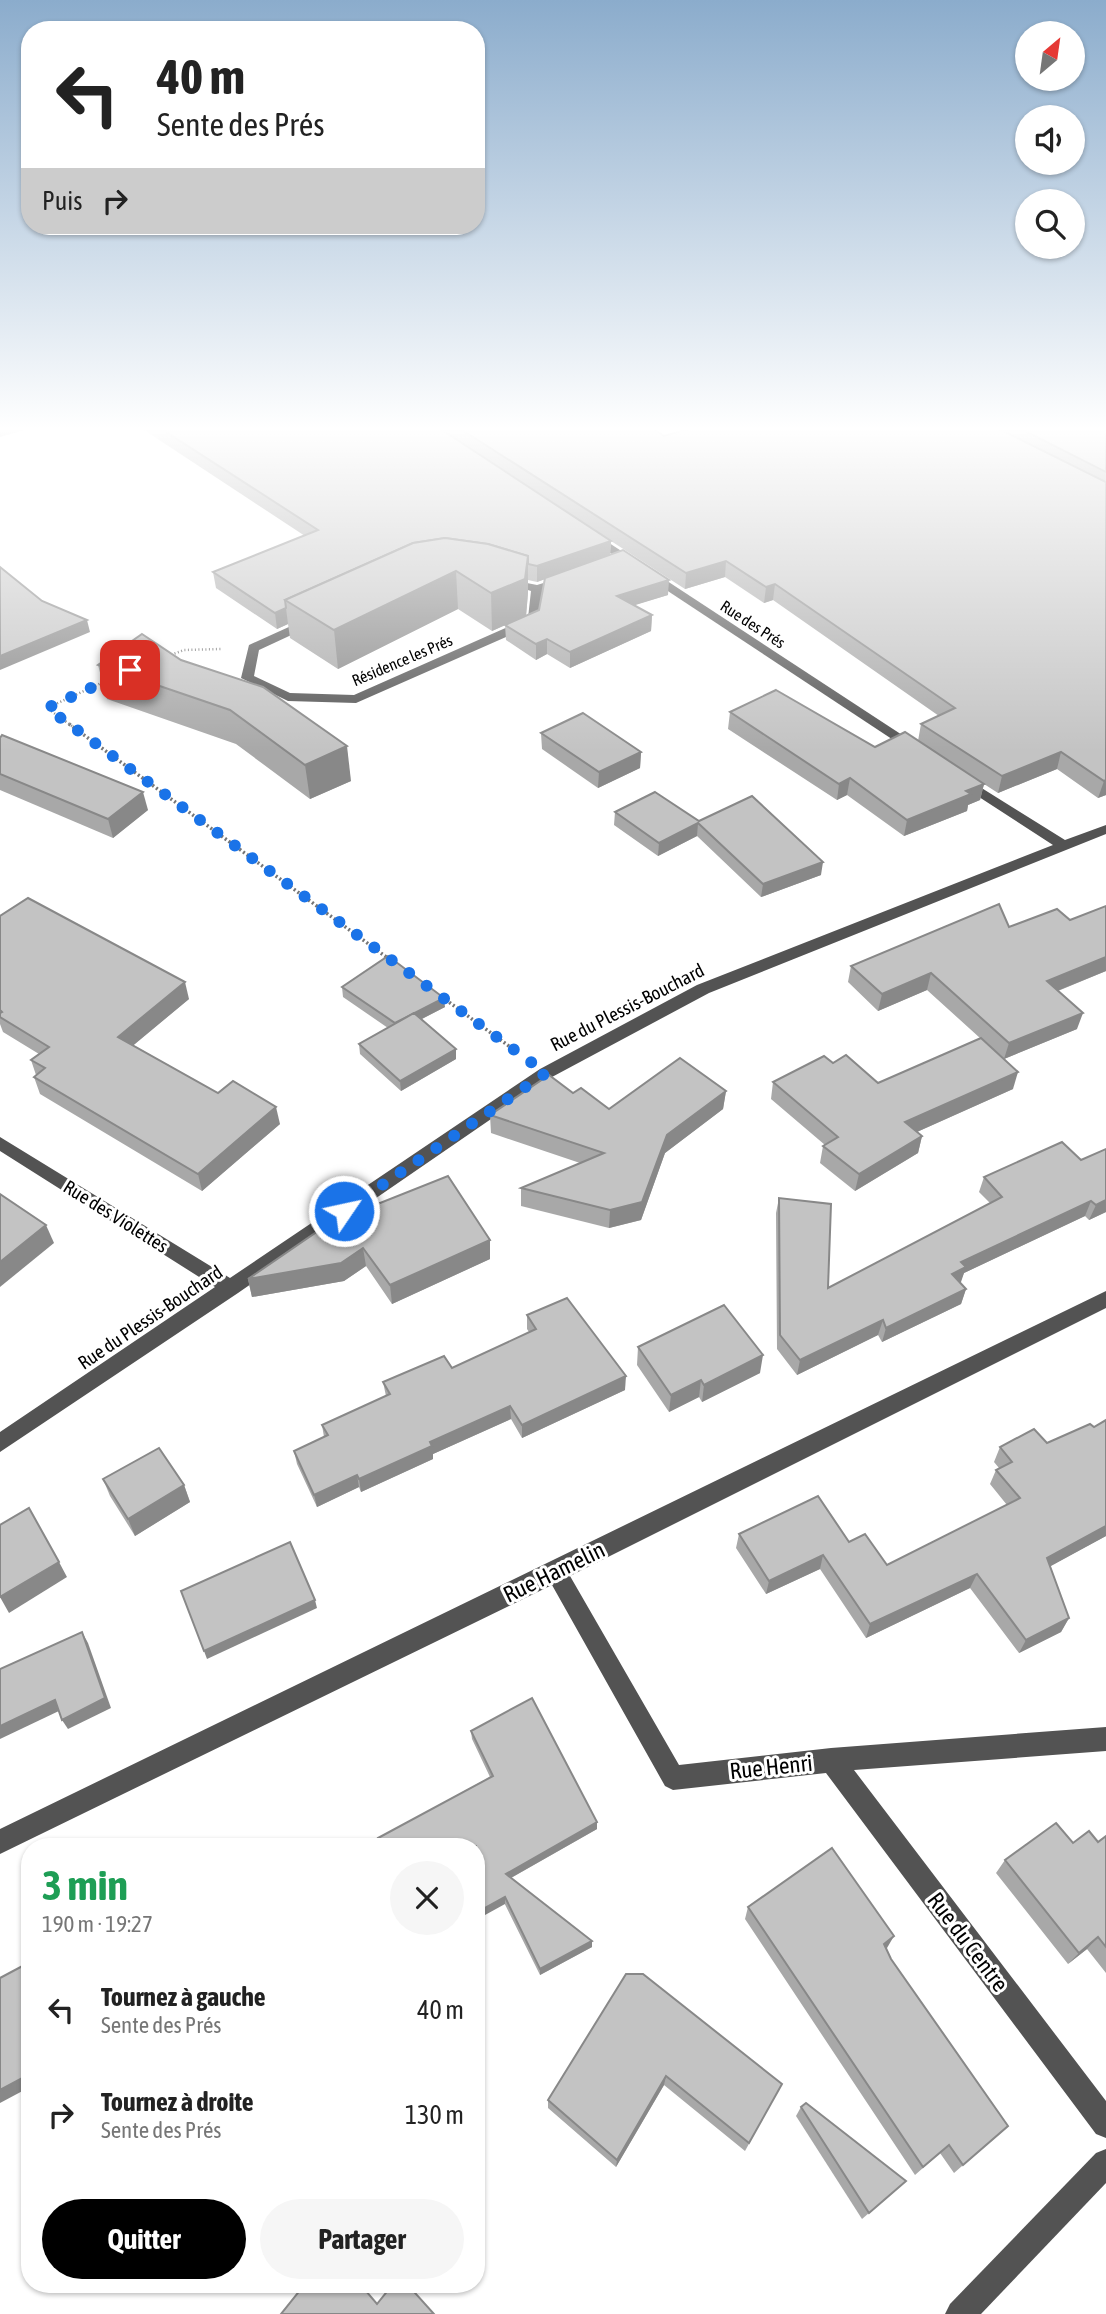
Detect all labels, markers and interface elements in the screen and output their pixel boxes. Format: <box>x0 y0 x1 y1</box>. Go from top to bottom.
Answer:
north arrow <box>1015 21 1085 91</box>
map controls <box>1015 21 1085 259</box>
text: 40 m <box>157 48 245 104</box>
icon: left <box>42 49 133 140</box>
button: sound <box>1015 105 1085 175</box>
text: Sente des Prés <box>157 106 325 143</box>
icon: right <box>96 182 134 220</box>
text: Puis <box>42 186 82 216</box>
button: search <box>1015 189 1085 259</box>
street label: Rue des Prés <box>717 596 789 652</box>
street label: Résidence les Prés <box>349 631 455 689</box>
pin <box>100 640 160 700</box>
icon: arrive <box>111 651 149 689</box>
street label: Rue du Plessis-Bouchard <box>546 959 708 1055</box>
position arrow <box>307 1174 381 1248</box>
street label: Rue des Violettes <box>60 1175 173 1257</box>
street label: Rue du Plessis-Bouchard <box>74 1260 226 1374</box>
street label: Rue Hamelin <box>499 1536 609 1608</box>
street label: Rue Henri <box>728 1750 814 1784</box>
text: 3 min <box>42 1861 128 1909</box>
button: close <box>390 1861 464 1935</box>
street label: Rue du Centre <box>922 1887 1014 1997</box>
text: 190 m · 19:27 <box>42 1911 153 1937</box>
text: Tournez à gauche <box>101 1982 266 2012</box>
icon: left <box>42 1991 80 2029</box>
text: 40 m <box>417 1995 464 2025</box>
text: Sente des Prés <box>101 2012 221 2038</box>
text: Tournez à droite <box>101 2087 254 2117</box>
icon: right <box>42 2096 80 2134</box>
text: 130 m <box>405 2100 464 2130</box>
text: Sente des Prés <box>101 2117 221 2143</box>
button: Quitter <box>42 2199 246 2279</box>
button: Partager <box>260 2199 464 2279</box>

